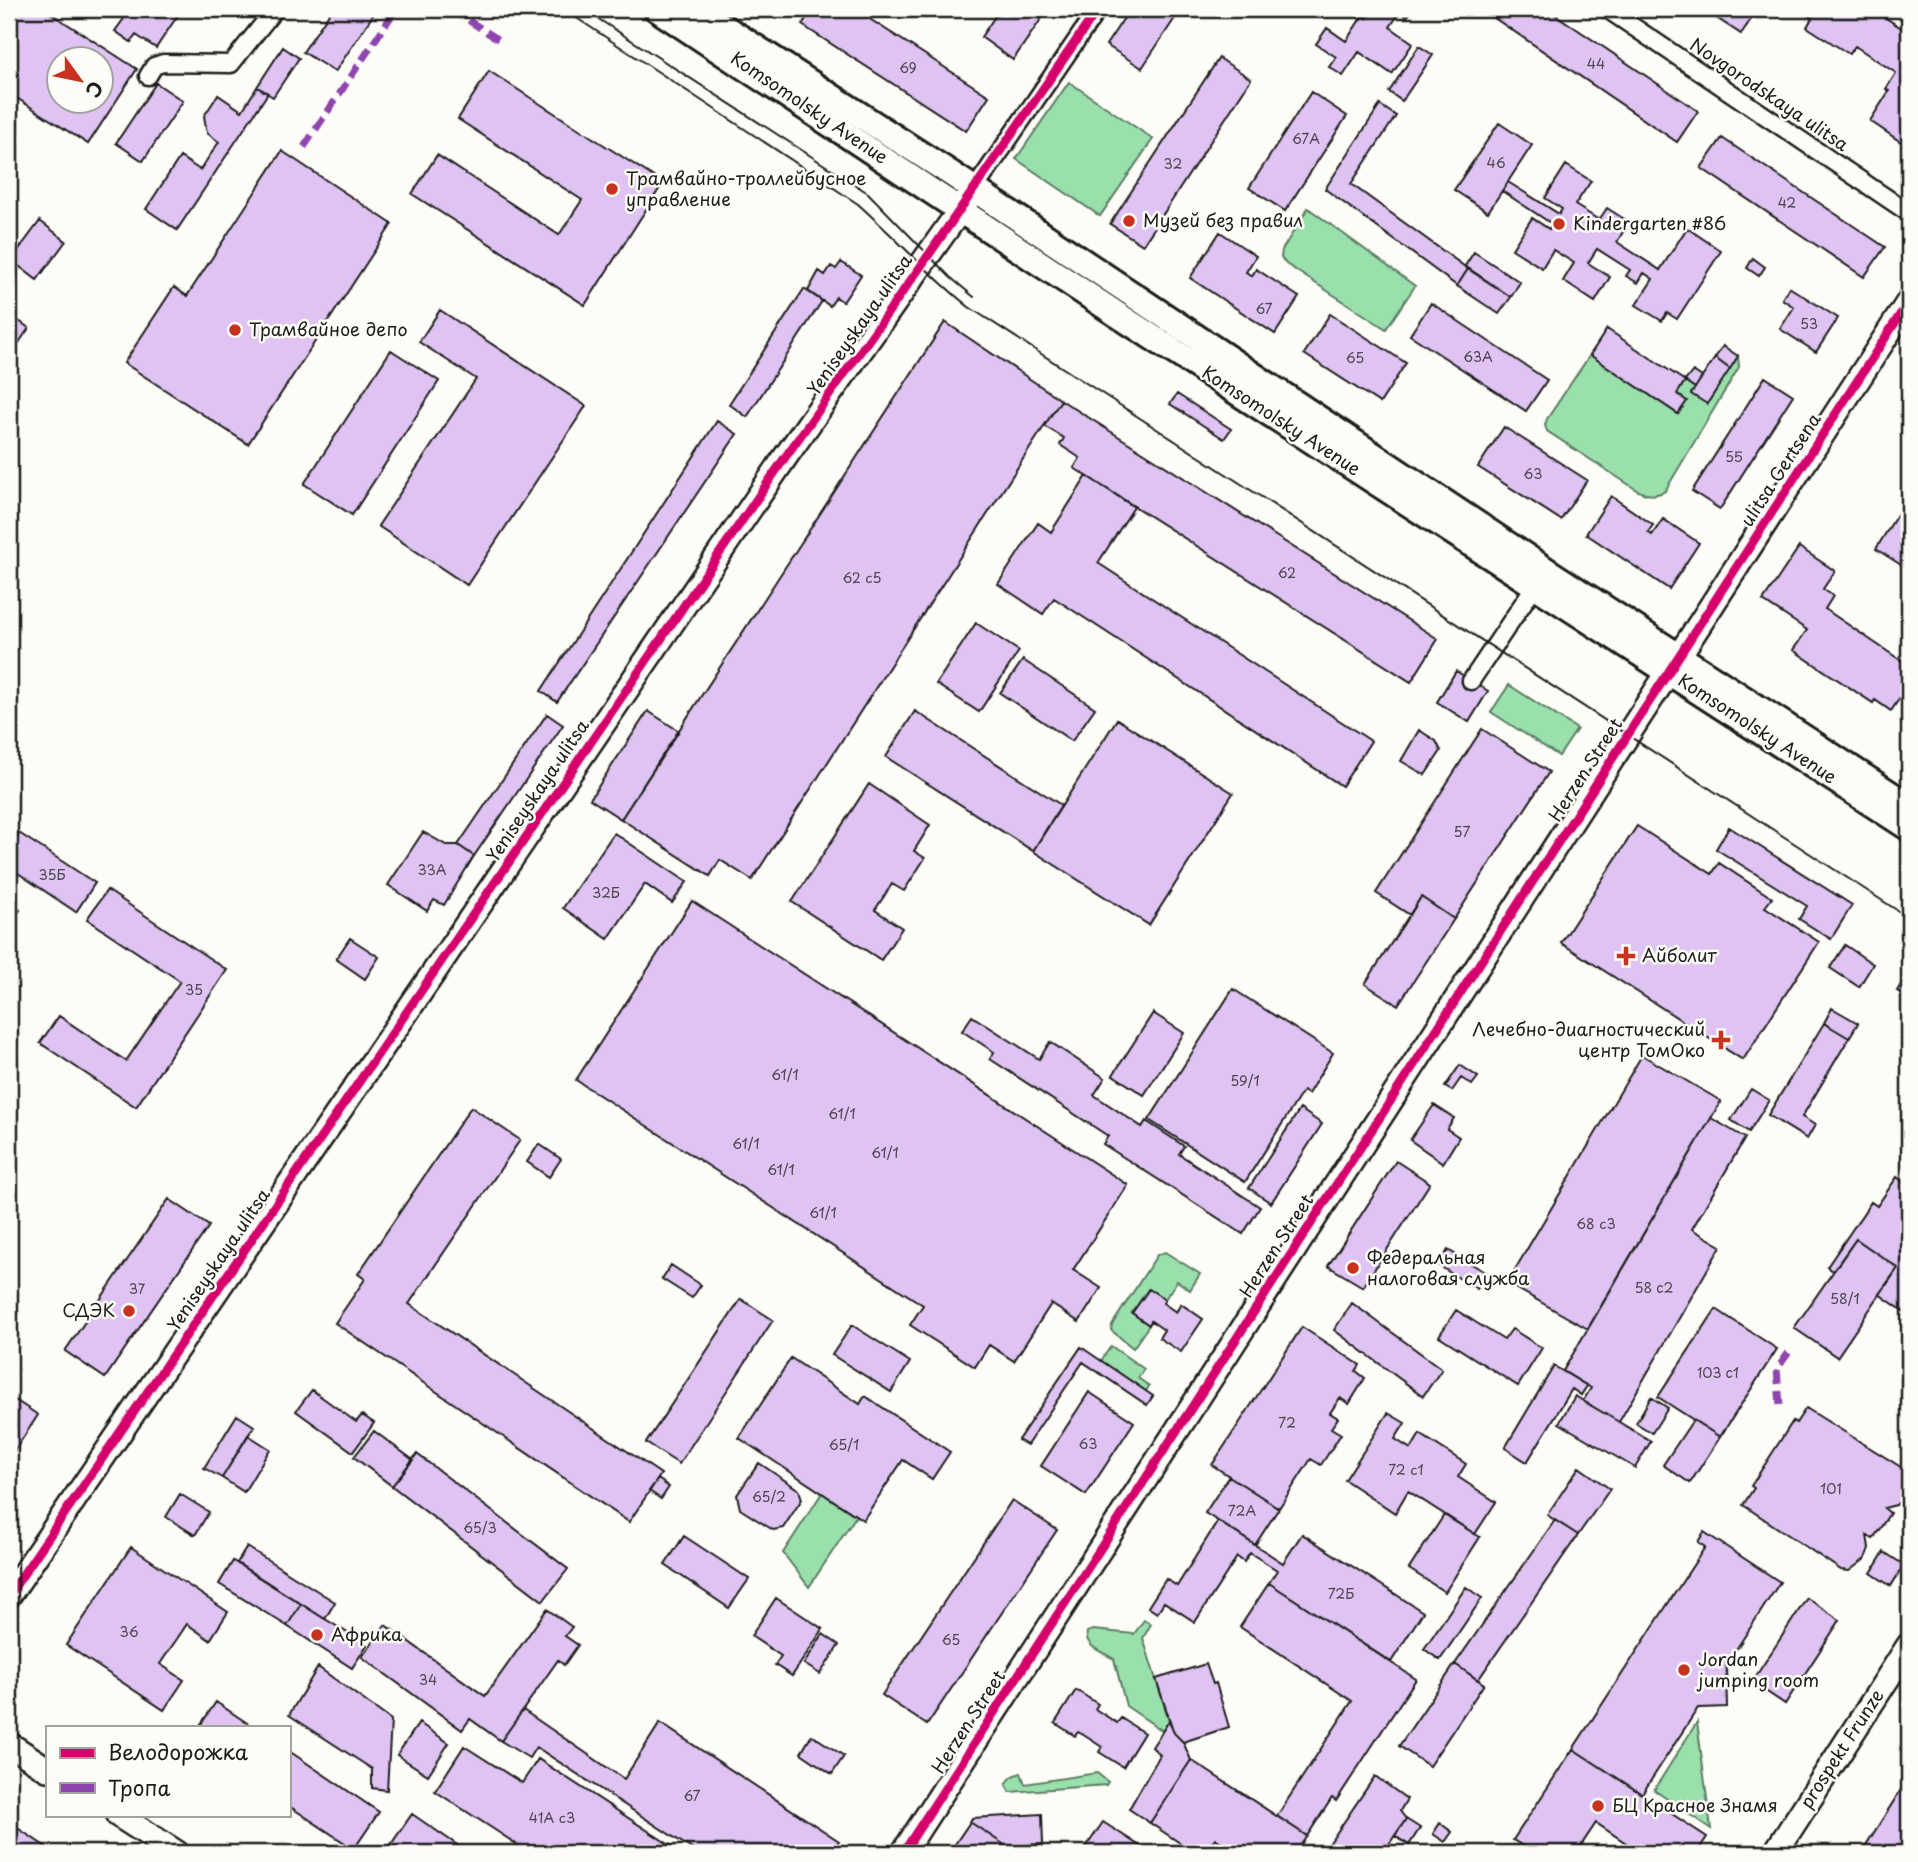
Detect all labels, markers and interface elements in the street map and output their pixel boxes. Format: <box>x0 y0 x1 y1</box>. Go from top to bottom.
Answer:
street label: Novgorodskaya ulitsa <box>1685 31 1855 157</box>
street label: Komsomolsky Avenue <box>726 44 894 170</box>
north arrow <box>46 46 116 116</box>
house number: 44 <box>1587 53 1605 74</box>
house number: 69 <box>899 57 917 78</box>
text: С <box>79 76 111 103</box>
house number: 67А <box>1292 128 1320 149</box>
house number: 46 <box>1486 152 1506 173</box>
house number: 32 <box>1164 153 1182 174</box>
place label: Трамвайно-троллейбусное управление <box>626 164 866 212</box>
marker: Трамвайно-троллейбусное управление <box>604 181 620 197</box>
house number: 42 <box>1778 192 1796 213</box>
place label: Музей без правил <box>1143 206 1303 233</box>
place label: Kindergarten #86 <box>1573 209 1726 236</box>
marker: Музей без правил <box>1121 213 1137 229</box>
marker: Kindergarten #86 <box>1551 216 1567 232</box>
street label: Yeniseyskaya ulitsa <box>800 248 918 400</box>
house number: 67 <box>1255 298 1273 319</box>
house number: 53 <box>1800 313 1818 334</box>
place label: Трамвайное депо <box>249 315 408 342</box>
marker: Трамвайное депо <box>227 322 243 338</box>
house number: 63А <box>1463 346 1493 367</box>
house number: 65 <box>1346 347 1364 368</box>
street label: Komsomolsky Avenue <box>1197 358 1367 481</box>
street label: ulitsa Gertsena <box>1733 406 1827 531</box>
house number: 55 <box>1725 446 1743 467</box>
house number: 63 <box>1524 463 1542 484</box>
house number: 62 <box>1278 562 1296 583</box>
house number: 62 с5 <box>842 567 882 588</box>
street label: Komsomolsky Avenue <box>1673 666 1843 789</box>
street label: Herzen Street <box>1541 712 1628 826</box>
street label: Yeniseyskaya ulitsa <box>479 713 595 867</box>
house number: 57 <box>1454 821 1470 842</box>
house number: 33А <box>417 859 447 880</box>
house number: 35Б <box>38 864 66 885</box>
house number: 32Б <box>592 882 620 903</box>
place label: Айболит <box>1642 941 1718 968</box>
marker: Айболит <box>1616 946 1636 966</box>
house number: 35 <box>185 979 203 1000</box>
place label: Лечебно-диагностический центр ТомОко <box>1472 1015 1705 1063</box>
marker: Лечебно-диагностический центр ТомОко <box>1711 1030 1731 1050</box>
house number: 61/1 <box>771 1064 799 1085</box>
house number: 59/1 <box>1230 1070 1260 1091</box>
house number: 61/1 <box>828 1103 856 1124</box>
house number: 61/1 <box>732 1133 760 1154</box>
house number: 61/1 <box>871 1142 899 1163</box>
house number: 61/1 <box>767 1159 795 1180</box>
street label: Yeniseyskaya ulitsa <box>160 1182 276 1336</box>
street label: Herzen Street <box>1232 1188 1319 1302</box>
house number: 61/1 <box>809 1202 837 1223</box>
house number: 68 с3 <box>1576 1213 1616 1234</box>
place label: Федеральная налоговая служба <box>1367 1243 1530 1291</box>
marker: Федеральная налоговая служба <box>1345 1260 1361 1276</box>
house number: 58 с2 <box>1635 1277 1674 1298</box>
house number: 37 <box>129 1278 146 1299</box>
house number: 58/1 <box>1830 1288 1860 1309</box>
place label: СДЭК <box>62 1296 115 1323</box>
marker: СДЭК <box>121 1303 137 1319</box>
house number: 103 с1 <box>1697 1362 1739 1383</box>
house number: 72 <box>1278 1412 1296 1433</box>
house number: 63 <box>1079 1433 1097 1454</box>
house number: 65/1 <box>829 1434 859 1455</box>
house number: 72 с1 <box>1388 1459 1424 1480</box>
house number: 101 <box>1820 1478 1842 1499</box>
house number: 65/2 <box>752 1486 786 1507</box>
house number: 72А <box>1228 1500 1256 1521</box>
house number: 65/3 <box>463 1517 497 1538</box>
house number: 72Б <box>1328 1583 1354 1604</box>
place label: Африка <box>331 1620 403 1647</box>
house number: 36 <box>119 1621 139 1642</box>
marker: Африка <box>309 1627 325 1643</box>
house number: 65 <box>942 1629 960 1650</box>
place label: Jordan jumping room <box>1696 1645 1819 1693</box>
marker: Jordan jumping room <box>1676 1662 1692 1678</box>
street label: Herzen Street <box>924 1664 1011 1778</box>
house number: 34 <box>419 1669 437 1690</box>
street label: prospekt Frunze <box>1792 1683 1889 1813</box>
legend <box>46 1726 290 1816</box>
text: Велодорожка <box>108 1735 249 1767</box>
text: Тропа <box>108 1771 170 1803</box>
house number: 67 <box>683 1785 701 1806</box>
place label: БЦ Красное Знамя <box>1612 1791 1778 1818</box>
marker: БЦ Красное Знамя <box>1590 1798 1606 1814</box>
house number: 41А с3 <box>529 1807 575 1828</box>

